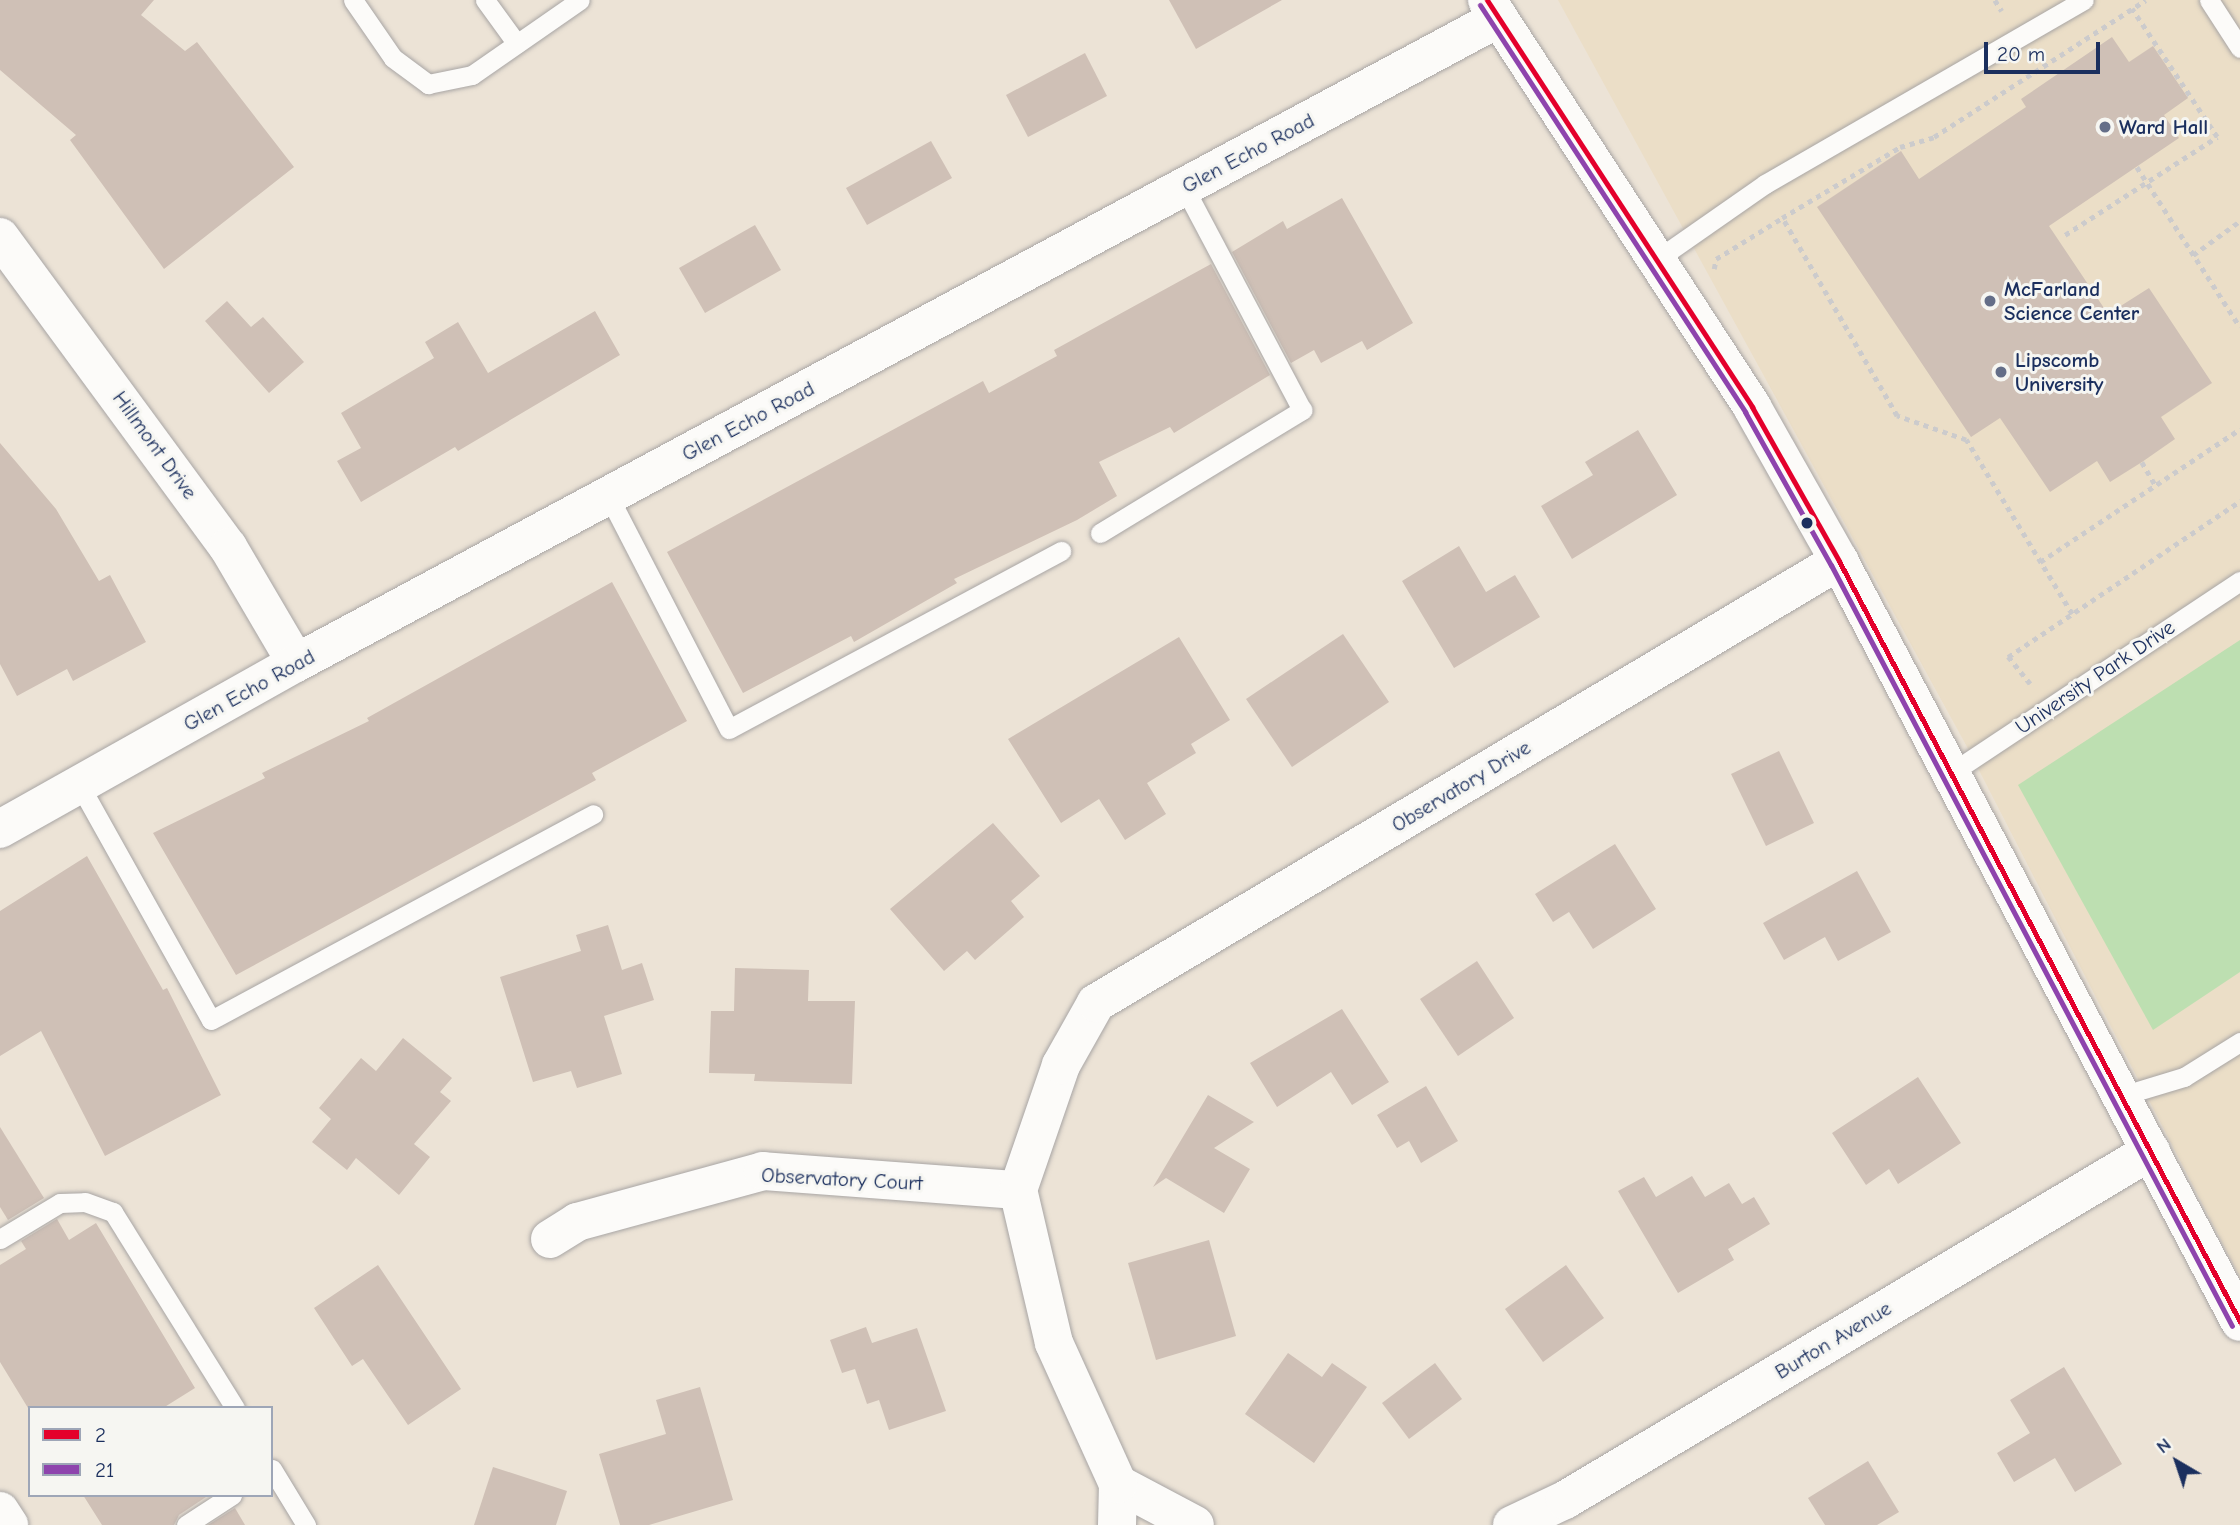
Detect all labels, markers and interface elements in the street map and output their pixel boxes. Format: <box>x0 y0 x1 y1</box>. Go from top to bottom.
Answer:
scale bar <box>1988 28 2104 72</box>
text: 20 m <box>1997 42 2045 66</box>
street label: Glen Echo Road <box>1178 108 1318 198</box>
place label: Ward Hall <box>2119 114 2208 140</box>
marker: Ward Hall <box>2097 119 2113 135</box>
place label: McFarland Science Center <box>2004 276 2139 326</box>
marker: McFarland Science Center <box>1982 293 1998 309</box>
place label: Lipscomb University <box>2015 347 2103 397</box>
marker: Lipscomb University <box>1993 364 2009 380</box>
street label: Glen Echo Road <box>678 376 818 466</box>
street label: Hillmont Drive <box>107 386 203 504</box>
unlabelled marker <box>1800 516 1814 530</box>
street label: University Park Drive <box>2011 614 2179 740</box>
street label: Glen Echo Road <box>179 644 319 736</box>
street label: Observatory Drive <box>1387 735 1535 837</box>
street label: Observatory Court <box>761 1162 923 1196</box>
street label: Burton Avenue <box>1770 1295 1896 1385</box>
legend <box>28 1406 273 1497</box>
text: 2 <box>95 1423 106 1447</box>
north arrow <box>2142 1427 2212 1497</box>
text: N <box>2152 1433 2176 1458</box>
text: 21 <box>95 1458 114 1482</box>

